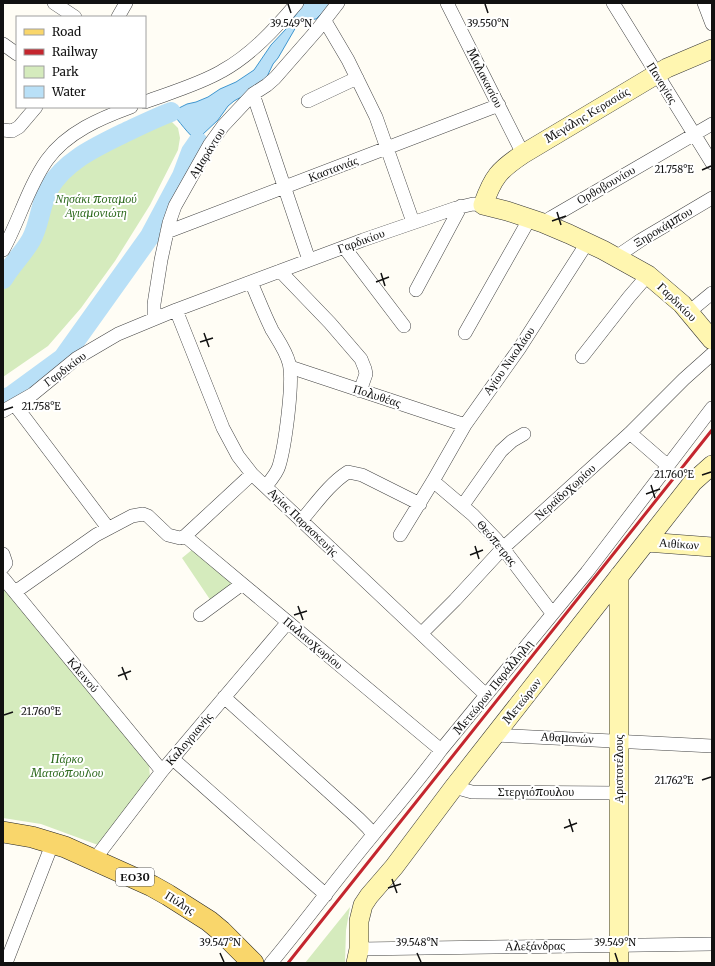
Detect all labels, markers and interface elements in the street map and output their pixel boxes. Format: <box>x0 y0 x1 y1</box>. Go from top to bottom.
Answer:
legend <box>16 16 146 108</box>
text: 39.549°N <box>270 17 312 30</box>
text: 39.550°N <box>467 17 509 30</box>
text: Road <box>52 24 81 39</box>
text: Railway <box>52 44 98 59</box>
street label: Μαλακασίου <box>464 45 507 110</box>
street label: Παναγίας <box>644 59 681 107</box>
text: Park <box>52 64 79 79</box>
street label: Μεγάλης Κερασιάς <box>542 83 632 146</box>
text: Water <box>51 84 87 99</box>
street label: Αμαράντου <box>185 125 228 181</box>
street label: Καστανιάς <box>306 152 360 185</box>
street label: Ορθοβουνίου <box>574 162 638 207</box>
text: 21.758°E <box>654 163 694 176</box>
park label: Νησάκι ποταμού Αγιαμονιώτη <box>54 191 137 220</box>
street label: Ξηροκάμπου <box>631 203 695 250</box>
street label: Γαρδικίου <box>335 225 387 256</box>
street label: Γαρδικίου <box>654 279 700 324</box>
street label: Αγίου Νικολάου <box>479 324 538 398</box>
street label: Γαρδικίου <box>40 348 89 389</box>
street label: Πολυθέας <box>351 381 403 410</box>
text: 21.758°E <box>21 400 61 413</box>
street label: Νεραϊδοχωρίου <box>531 460 598 523</box>
text: 21.760°E <box>654 468 695 481</box>
street label: Αγίας Παρασκευής <box>265 484 342 559</box>
street label: Θεόπετρας <box>474 517 521 569</box>
street label: Αιθίκων <box>658 535 700 552</box>
street label: Παλαιοχωρίου <box>280 613 346 672</box>
street label: Μετεώρων Παράλληλη <box>450 637 536 737</box>
street label: Κλεινού <box>64 654 102 695</box>
street label: Μετεώρων <box>500 675 544 727</box>
text: 21.760°E <box>21 705 62 718</box>
street label: Καλογριανής <box>162 709 215 768</box>
street label: Αθαμανών <box>540 729 595 746</box>
street label: Αριστοτέλους <box>611 734 626 803</box>
park label: Πάρκο Ματσόπουλου <box>30 751 104 780</box>
text: 21.762°E <box>655 774 694 787</box>
street label: Στεργιόπουλου <box>498 784 574 799</box>
road number: ΕΟ30 <box>116 868 154 886</box>
street label: Πύλης <box>162 888 198 918</box>
text: 39.547°N <box>199 936 241 949</box>
text: 39.548°N <box>396 936 439 949</box>
text: 39.549°N <box>594 936 636 949</box>
street label: Αλεξάνδρας <box>505 937 565 954</box>

